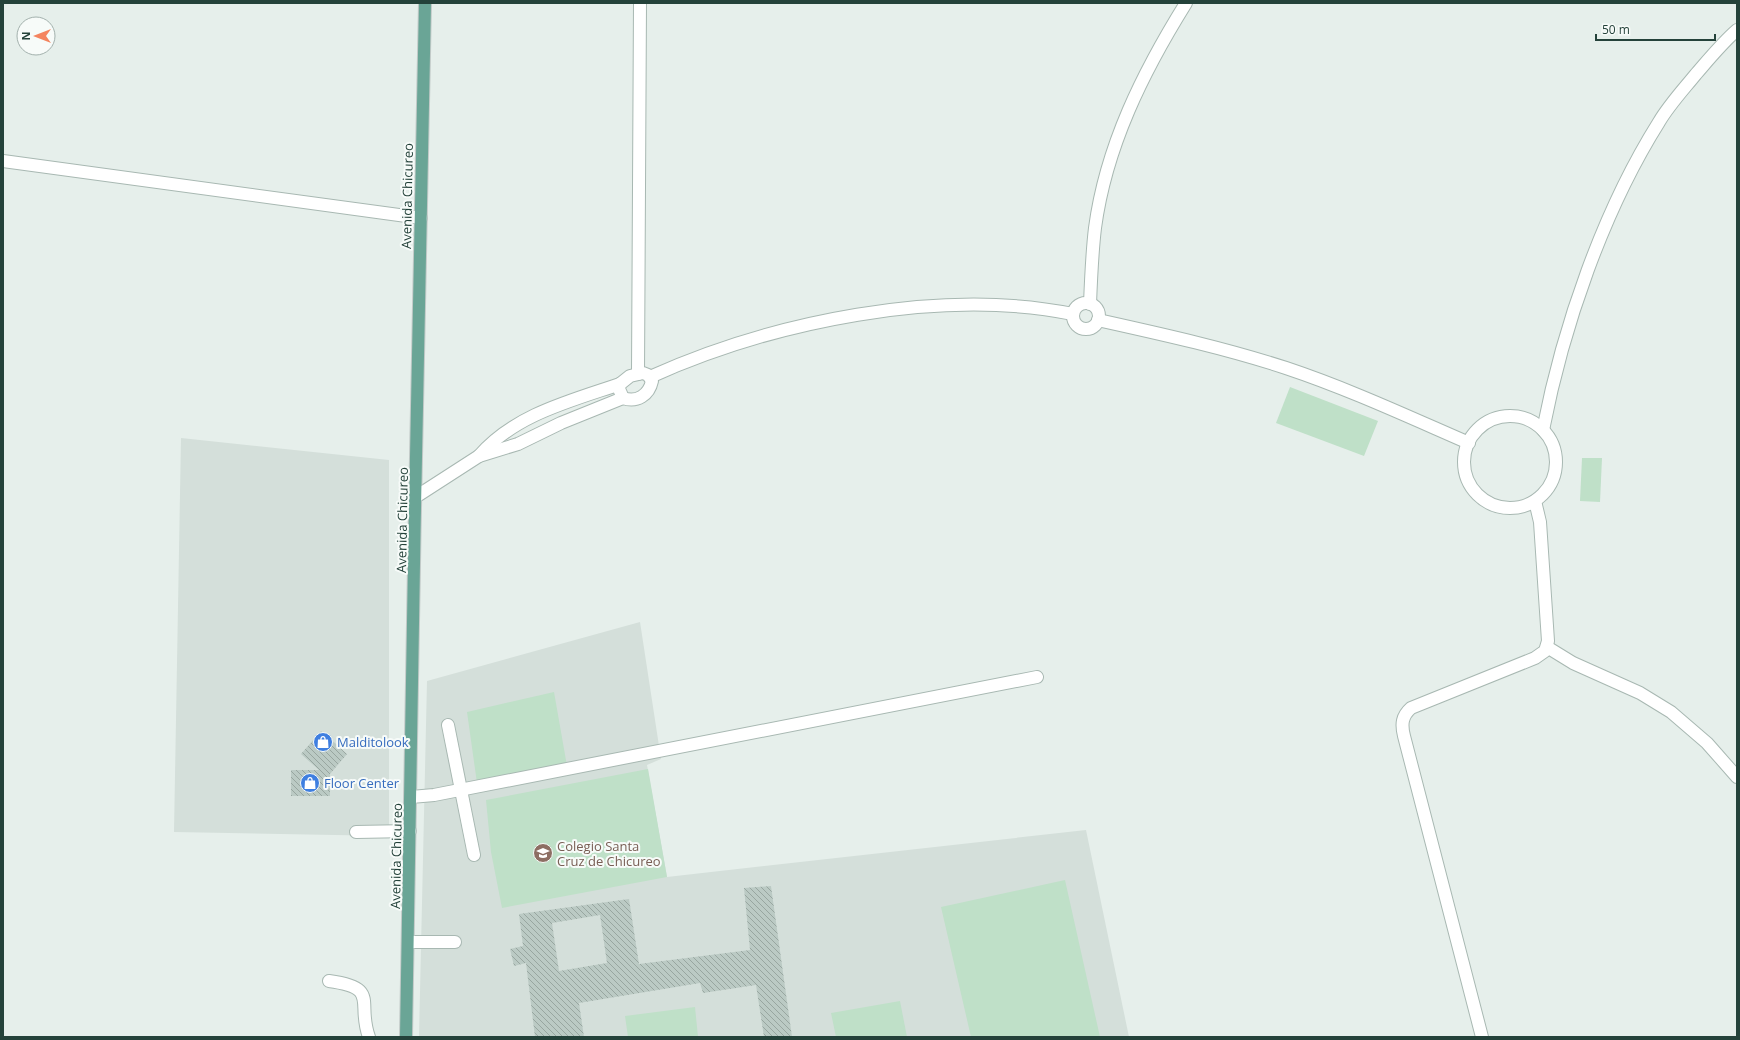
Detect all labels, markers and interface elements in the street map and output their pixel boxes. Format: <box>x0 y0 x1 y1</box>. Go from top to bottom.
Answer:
north arrow <box>16 16 56 56</box>
scale bar <box>1596 16 1715 42</box>
text: 50 m <box>1602 21 1630 38</box>
text: N <box>18 32 33 40</box>
street label: Avenida Chicureo <box>397 143 417 249</box>
street label: Avenida Chicureo <box>392 467 412 573</box>
shop icon: Malditolook <box>312 731 334 753</box>
place label: Malditolook <box>337 733 409 751</box>
shop icon: Floor Center <box>299 772 321 794</box>
place label: Floor Center <box>324 774 400 792</box>
street label: Avenida Chicureo <box>386 803 406 909</box>
place label: Colegio Santa Cruz de Chicureo <box>557 837 661 870</box>
school or university icon: Colegio Santa Cruz de Chicureo <box>532 842 554 864</box>

